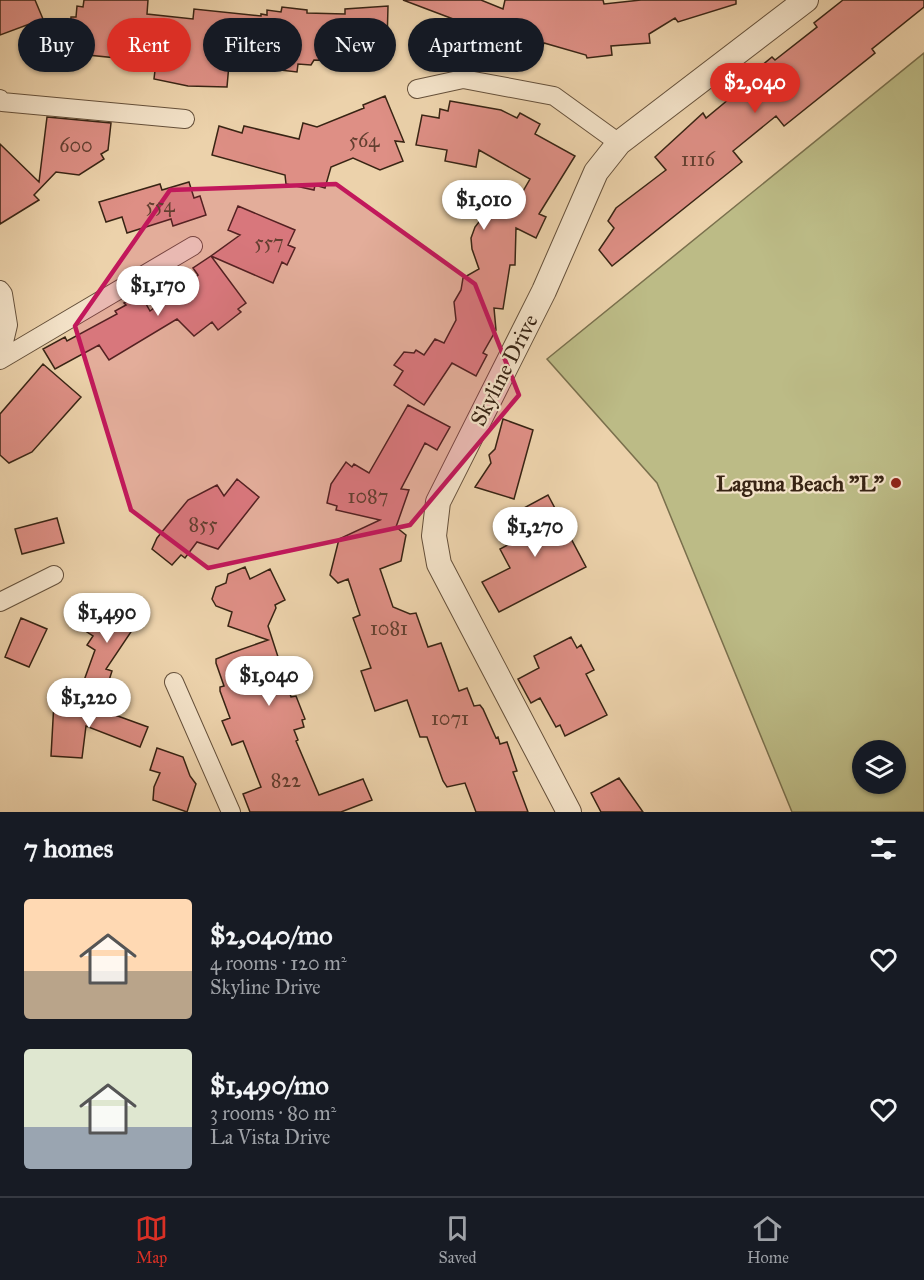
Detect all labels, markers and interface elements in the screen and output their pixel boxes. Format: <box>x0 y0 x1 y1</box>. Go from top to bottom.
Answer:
chip: Buy <box>18 18 95 72</box>
chip: Rent <box>107 18 191 72</box>
chip: Filters <box>203 18 302 72</box>
chip: New <box>314 18 396 72</box>
chip: Apartment <box>408 18 544 72</box>
pin: $2,040 <box>706 63 804 114</box>
text: $2,040 <box>724 70 786 94</box>
house number: 564 <box>349 128 380 152</box>
house number: 600 <box>59 133 93 157</box>
house number: 1116 <box>681 147 716 171</box>
pin: $1,010 <box>435 180 533 231</box>
text: $1,010 <box>456 187 512 211</box>
house number: 554 <box>145 193 175 217</box>
house number: 557 <box>254 230 284 254</box>
pin: $1,170 <box>109 266 207 317</box>
text: $1,170 <box>130 273 186 297</box>
street label: Skyline Drive <box>464 310 544 430</box>
place label: Laguna Beach "L" <box>716 470 885 497</box>
marker: Laguna Beach "L" <box>889 476 903 490</box>
house number: 1087 <box>348 484 388 508</box>
pin: $1,270 <box>486 507 584 558</box>
house number: 855 <box>188 512 218 536</box>
text: $1,270 <box>507 514 563 538</box>
pin: $1,490 <box>58 593 156 644</box>
text: $1,490 <box>78 600 136 624</box>
house number: 1081 <box>370 616 408 640</box>
pin: $1,040 <box>220 656 318 707</box>
text: $1,040 <box>239 663 299 687</box>
pin: $1,220 <box>40 678 138 729</box>
text: $1,220 <box>61 685 117 709</box>
house number: 1071 <box>431 706 469 730</box>
map controls <box>852 740 906 794</box>
button: layers <box>852 740 906 794</box>
house number: 822 <box>271 768 301 792</box>
text: 7 homes <box>24 832 113 864</box>
icon: filters <box>867 832 900 865</box>
text: $2,040/mo <box>210 919 332 951</box>
icon: home <box>72 923 144 995</box>
icon: heart <box>867 943 900 976</box>
text: 4 rooms · 120 m² <box>210 951 347 975</box>
text: Skyline Drive <box>210 975 321 999</box>
text: $1,490/mo <box>210 1069 329 1101</box>
icon: home <box>72 1073 144 1145</box>
icon: heart <box>867 1093 900 1126</box>
text: 3 rooms · 80 m² <box>210 1101 336 1125</box>
text: La Vista Drive <box>210 1125 330 1149</box>
tab: Map <box>135 1212 168 1267</box>
tab: Saved <box>439 1212 477 1267</box>
tab: Home <box>747 1212 789 1267</box>

